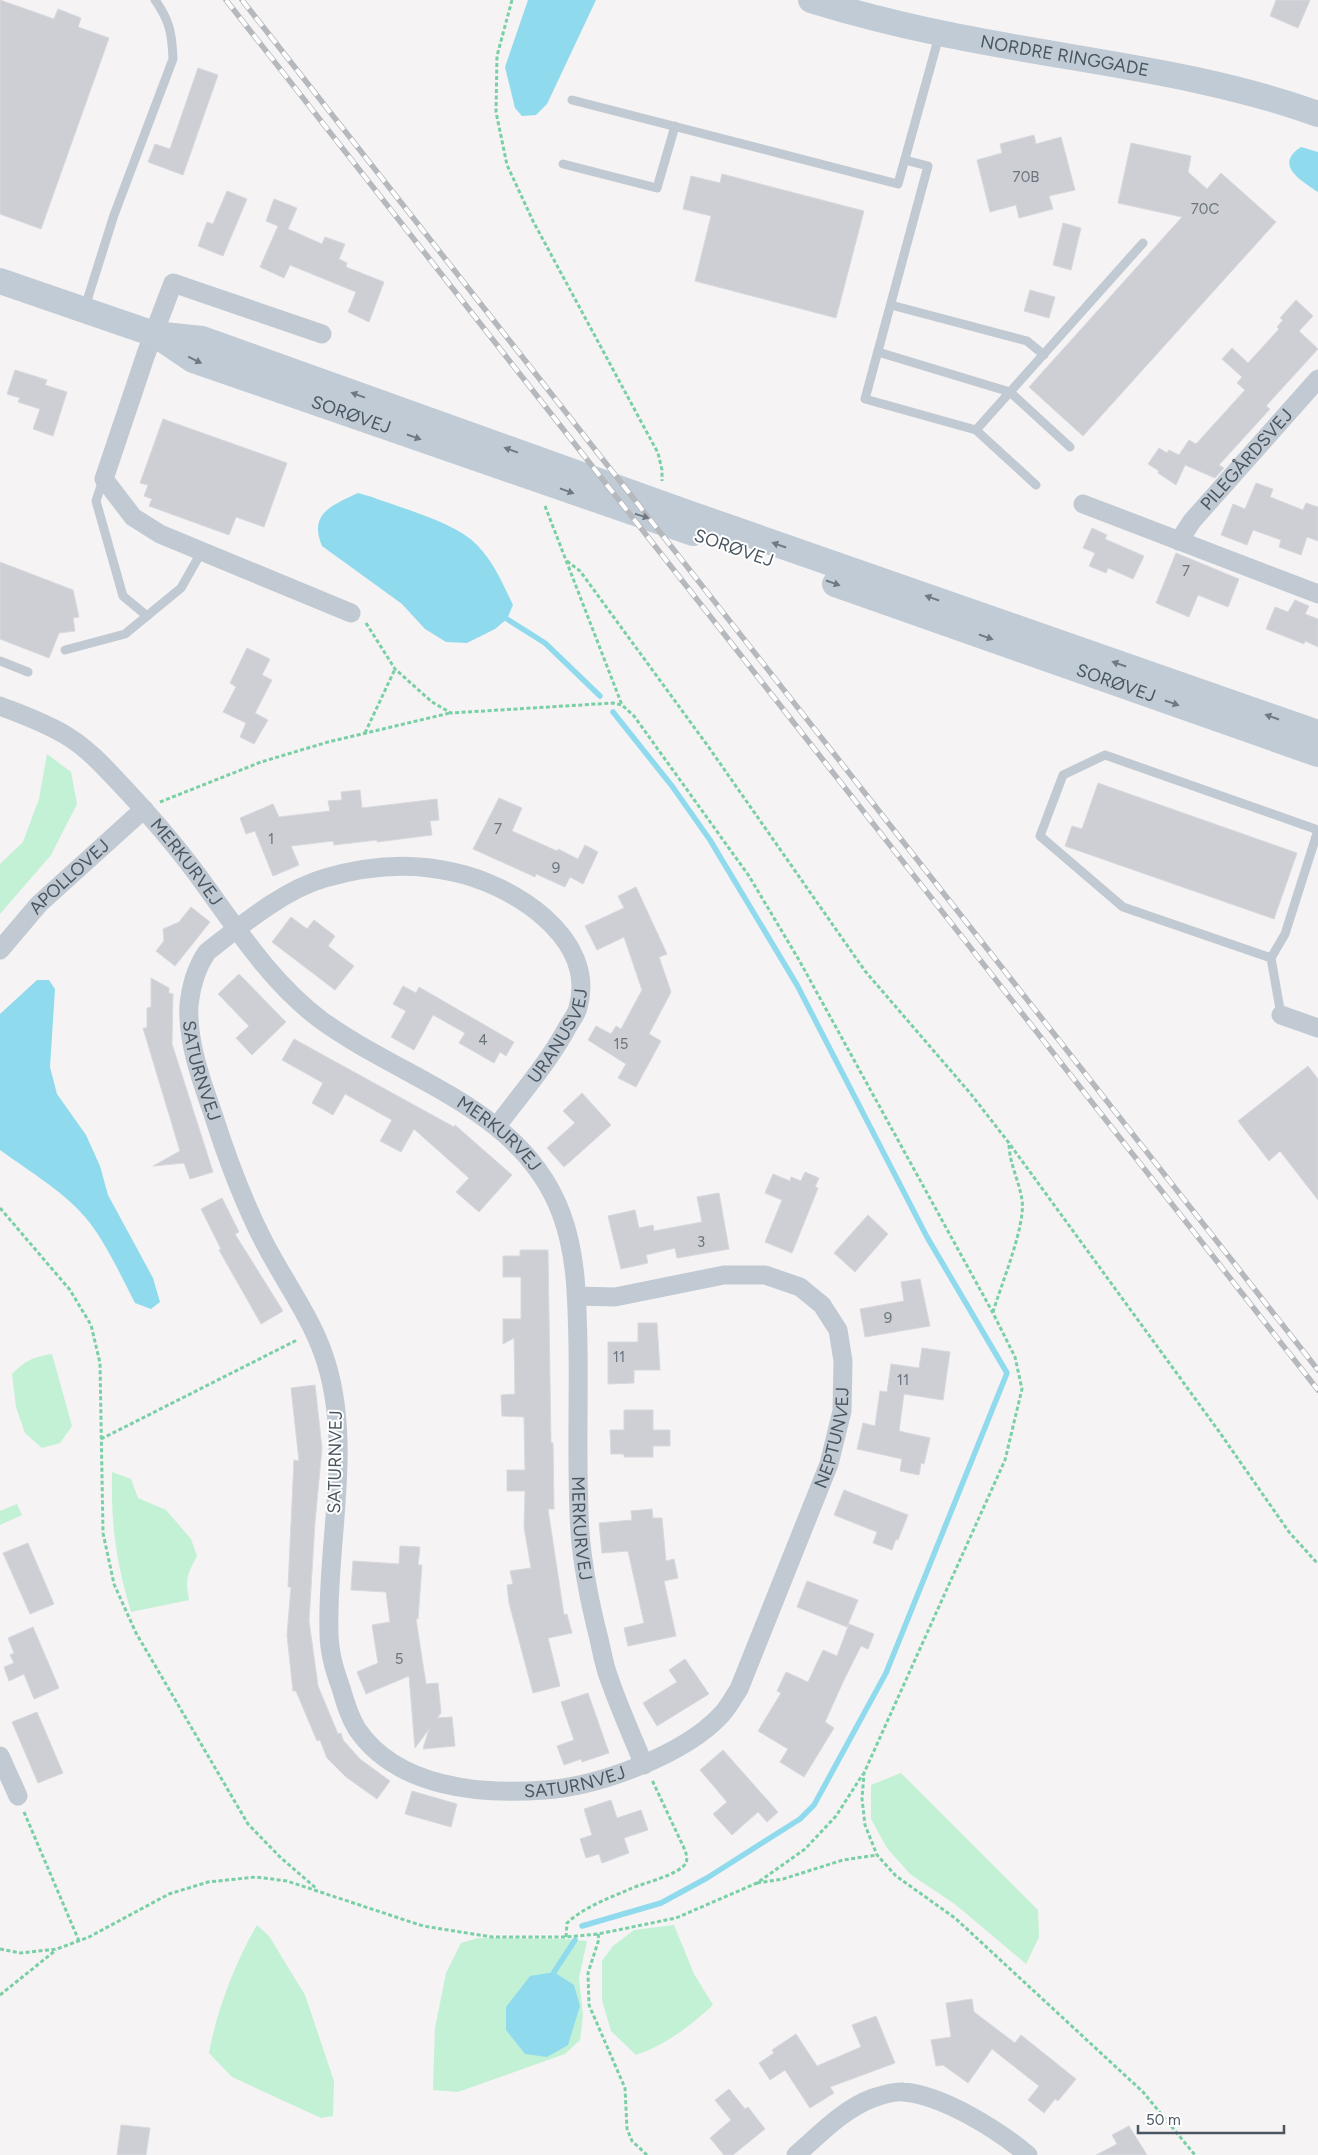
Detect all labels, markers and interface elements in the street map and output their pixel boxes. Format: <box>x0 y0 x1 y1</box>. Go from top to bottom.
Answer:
street label: NORDRE RINGGADE <box>979 30 1151 81</box>
house number: 70B <box>1013 168 1039 186</box>
house number: 70C <box>1191 200 1219 218</box>
one-way arrow <box>187 356 202 364</box>
street label: SORØVEJ <box>308 391 394 439</box>
one-way arrow <box>350 391 365 399</box>
street label: PILEGÅRDSVEJ <box>1196 404 1297 515</box>
one-way arrow <box>406 434 421 441</box>
one-way arrow <box>503 446 518 454</box>
one-way arrow <box>560 487 575 495</box>
one-way arrow <box>634 513 649 521</box>
street label: SORØVEJ <box>691 524 777 572</box>
one-way arrow <box>771 541 786 548</box>
house number: 7 <box>1182 562 1190 580</box>
one-way arrow <box>826 579 841 587</box>
one-way arrow <box>924 594 939 602</box>
one-way arrow <box>979 634 994 641</box>
street label: SORØVEJ <box>1073 659 1159 707</box>
one-way arrow <box>1111 659 1126 667</box>
one-way arrow <box>1165 700 1180 707</box>
one-way arrow <box>1264 713 1279 721</box>
street label: MERKURVEJ <box>146 814 227 910</box>
house number: 7 <box>494 820 502 838</box>
house number: 1 <box>268 830 274 848</box>
street label: APOLLOVEJ <box>24 835 114 919</box>
house number: 9 <box>552 859 560 877</box>
street label: URANUSVEJ <box>523 988 592 1088</box>
street label: SATURNVEJ <box>178 1019 225 1123</box>
house number: 4 <box>478 1031 488 1049</box>
house number: 15 <box>614 1035 628 1053</box>
street label: MERKURVEJ <box>453 1091 546 1175</box>
house number: 3 <box>697 1233 705 1251</box>
house number: 9 <box>884 1309 892 1327</box>
house number: 11 <box>613 1348 625 1366</box>
house number: 11 <box>897 1371 909 1389</box>
street label: NEPTUNVEJ <box>809 1387 854 1492</box>
street label: SATURNVEJ <box>323 1410 347 1514</box>
street label: MERKURVEJ <box>567 1476 597 1582</box>
house number: 5 <box>395 1650 403 1668</box>
street label: SATURNVEJ <box>524 1761 628 1802</box>
scale bar <box>1138 2102 1284 2134</box>
text: 50 m <box>1146 2111 1181 2129</box>

